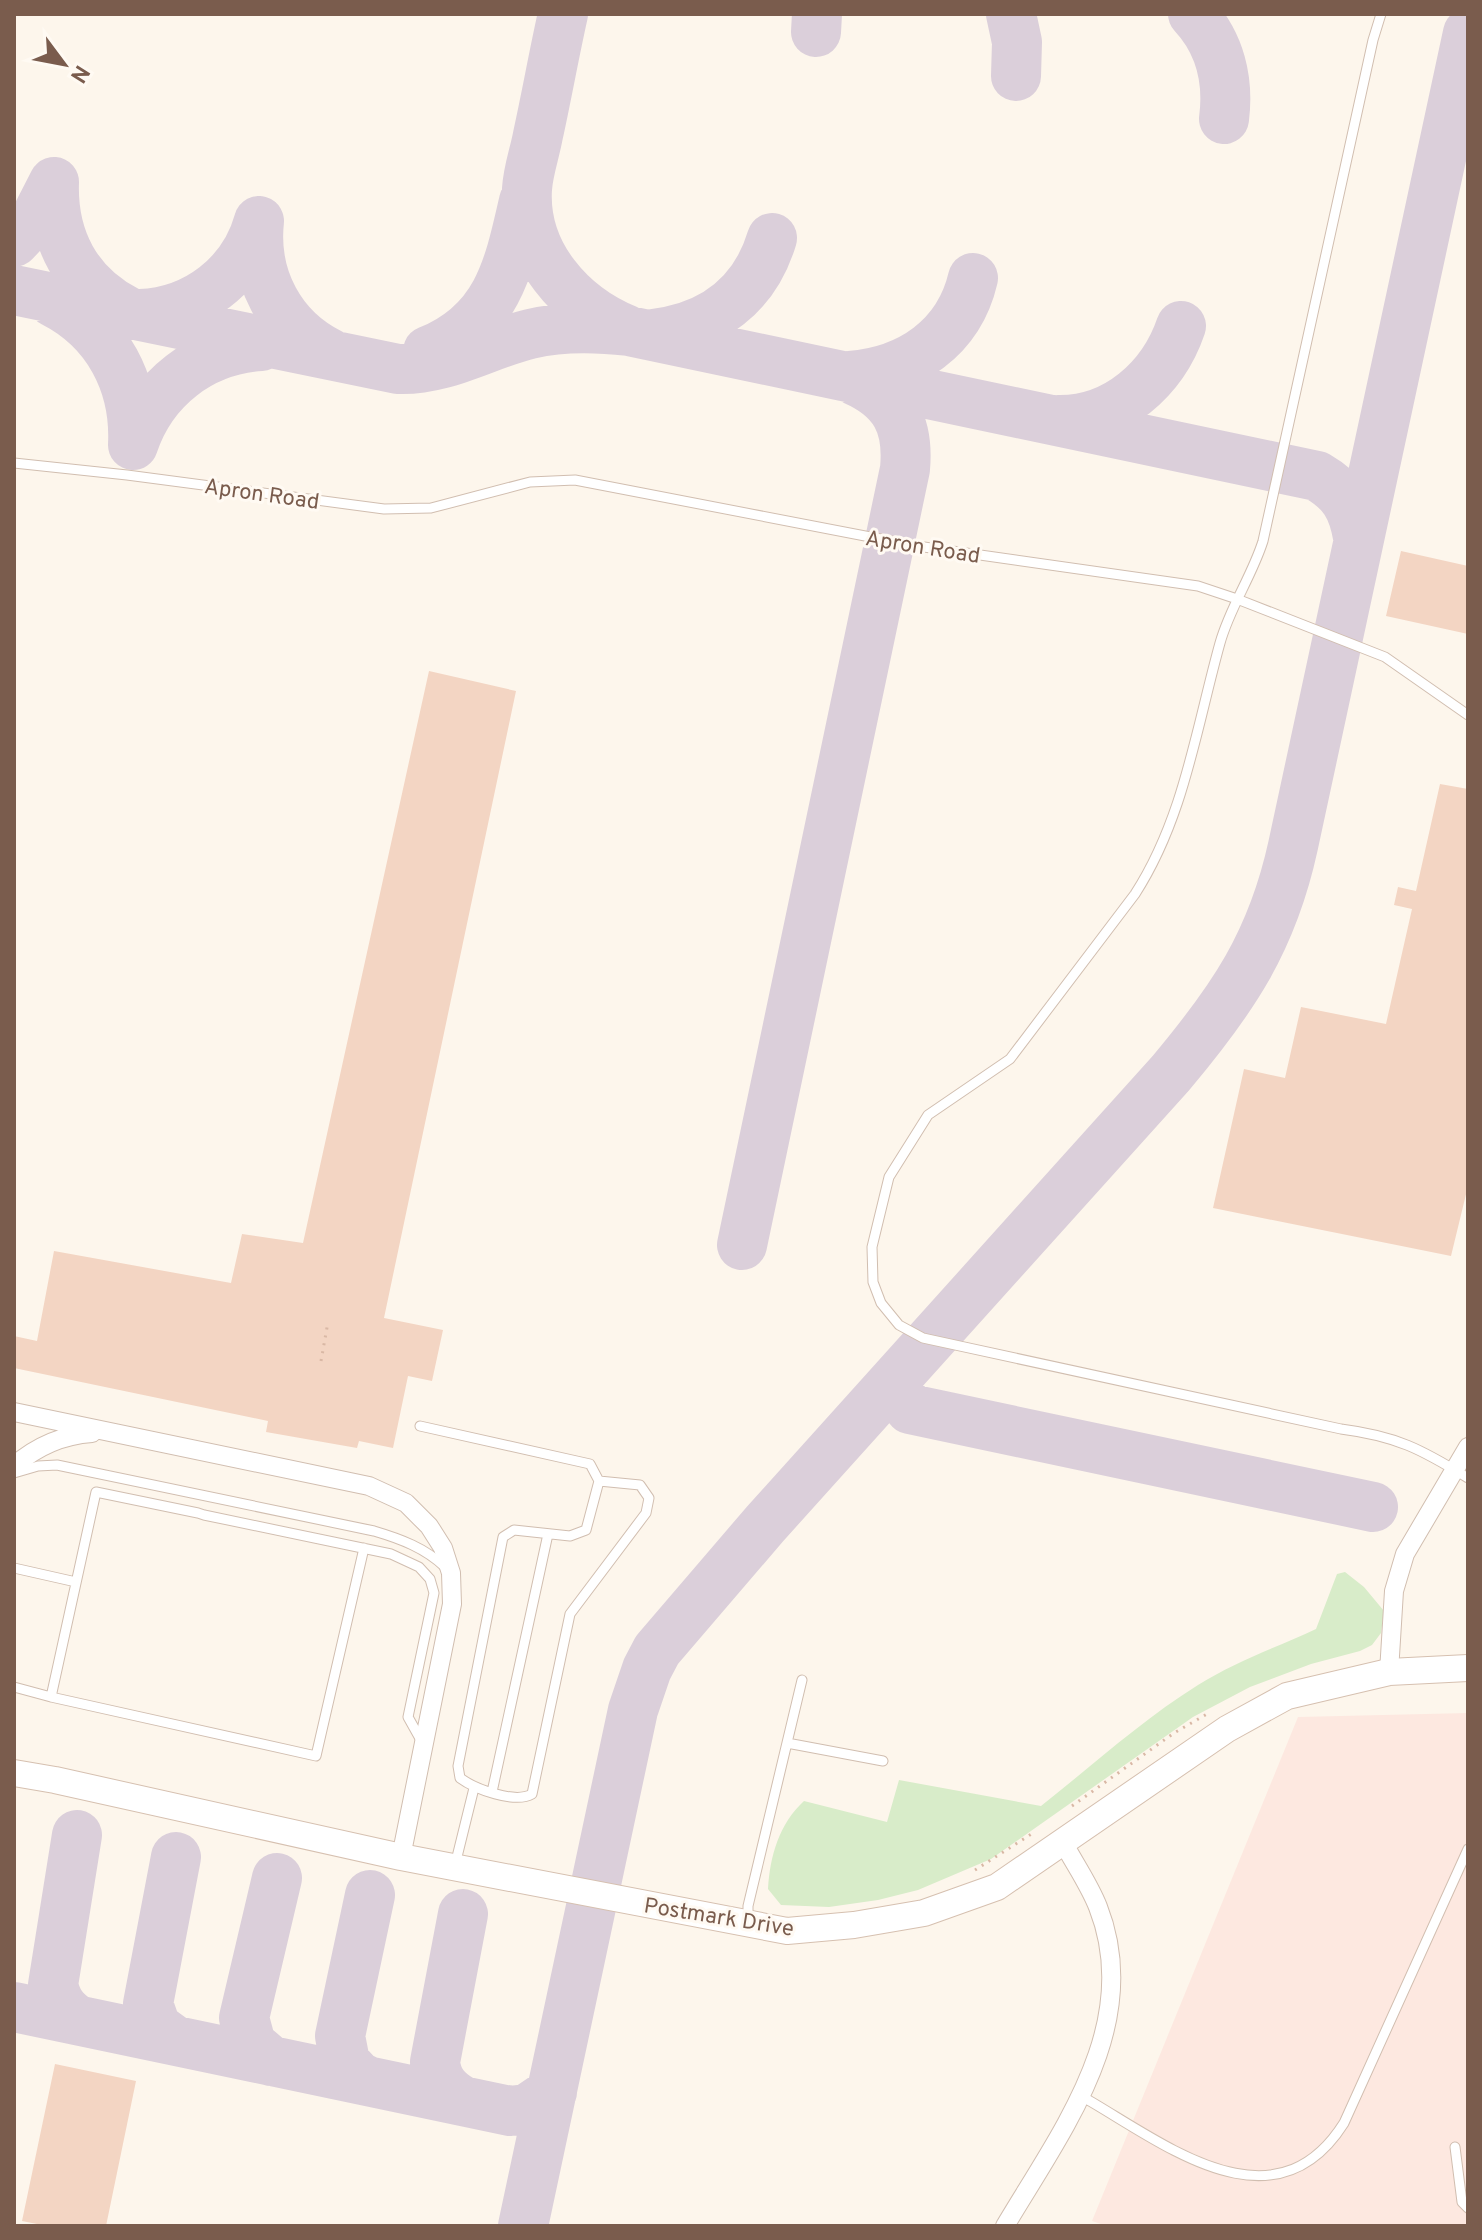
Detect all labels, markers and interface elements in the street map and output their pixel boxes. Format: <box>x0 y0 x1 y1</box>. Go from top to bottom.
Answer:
north arrow <box>24 24 104 104</box>
text: N <box>63 59 94 87</box>
street label: Apron Road <box>202 474 321 517</box>
street label: Apron Road <box>863 526 982 571</box>
street label: Postmark Drive <box>642 1893 796 1944</box>

